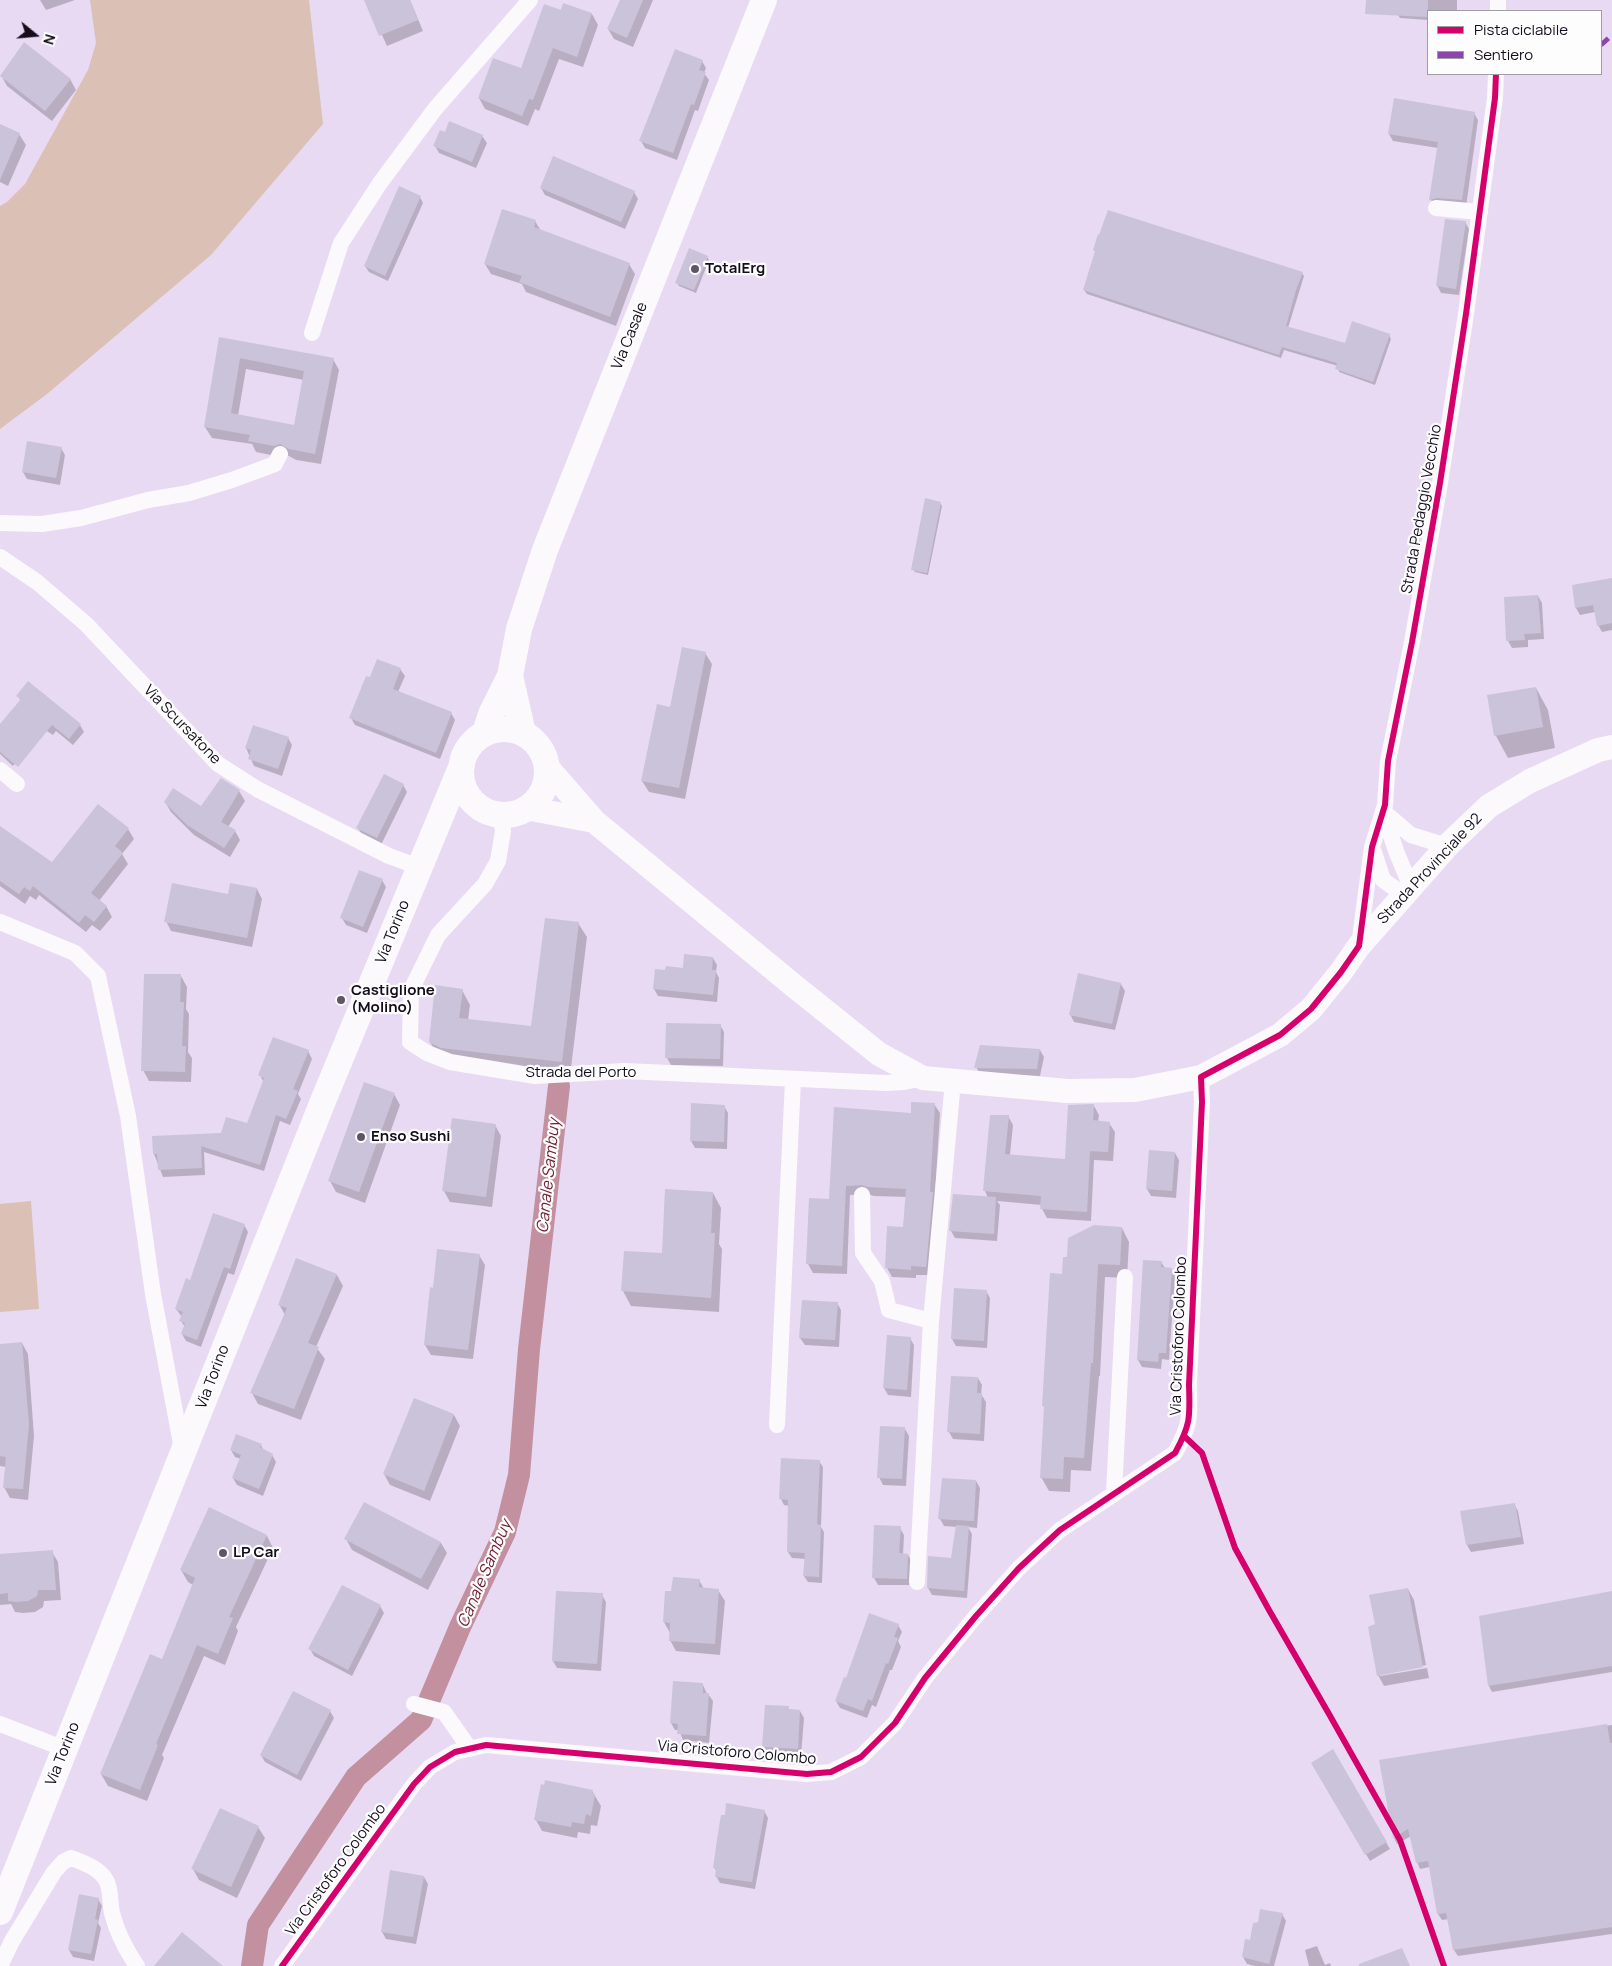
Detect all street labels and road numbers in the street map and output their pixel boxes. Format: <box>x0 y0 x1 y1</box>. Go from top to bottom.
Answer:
street label: Via Casale <box>608 300 652 372</box>
street label: Strada Pedaggio Vecchio <box>1398 423 1446 595</box>
street label: Via Scursatone <box>140 681 224 769</box>
street label: Strada Provinciale 92 <box>1374 810 1486 928</box>
street label: Via Torino <box>372 898 414 966</box>
street label: Strada del Porto <box>526 1064 636 1082</box>
street label: Via Cristoforo Colombo <box>1167 1256 1191 1416</box>
street label: Via Torino <box>193 1343 233 1411</box>
street label: Via Torino <box>42 1720 84 1788</box>
street label: Via Cristoforo Colombo <box>657 1737 817 1769</box>
street label: Via Cristoforo Colombo <box>282 1800 390 1940</box>

